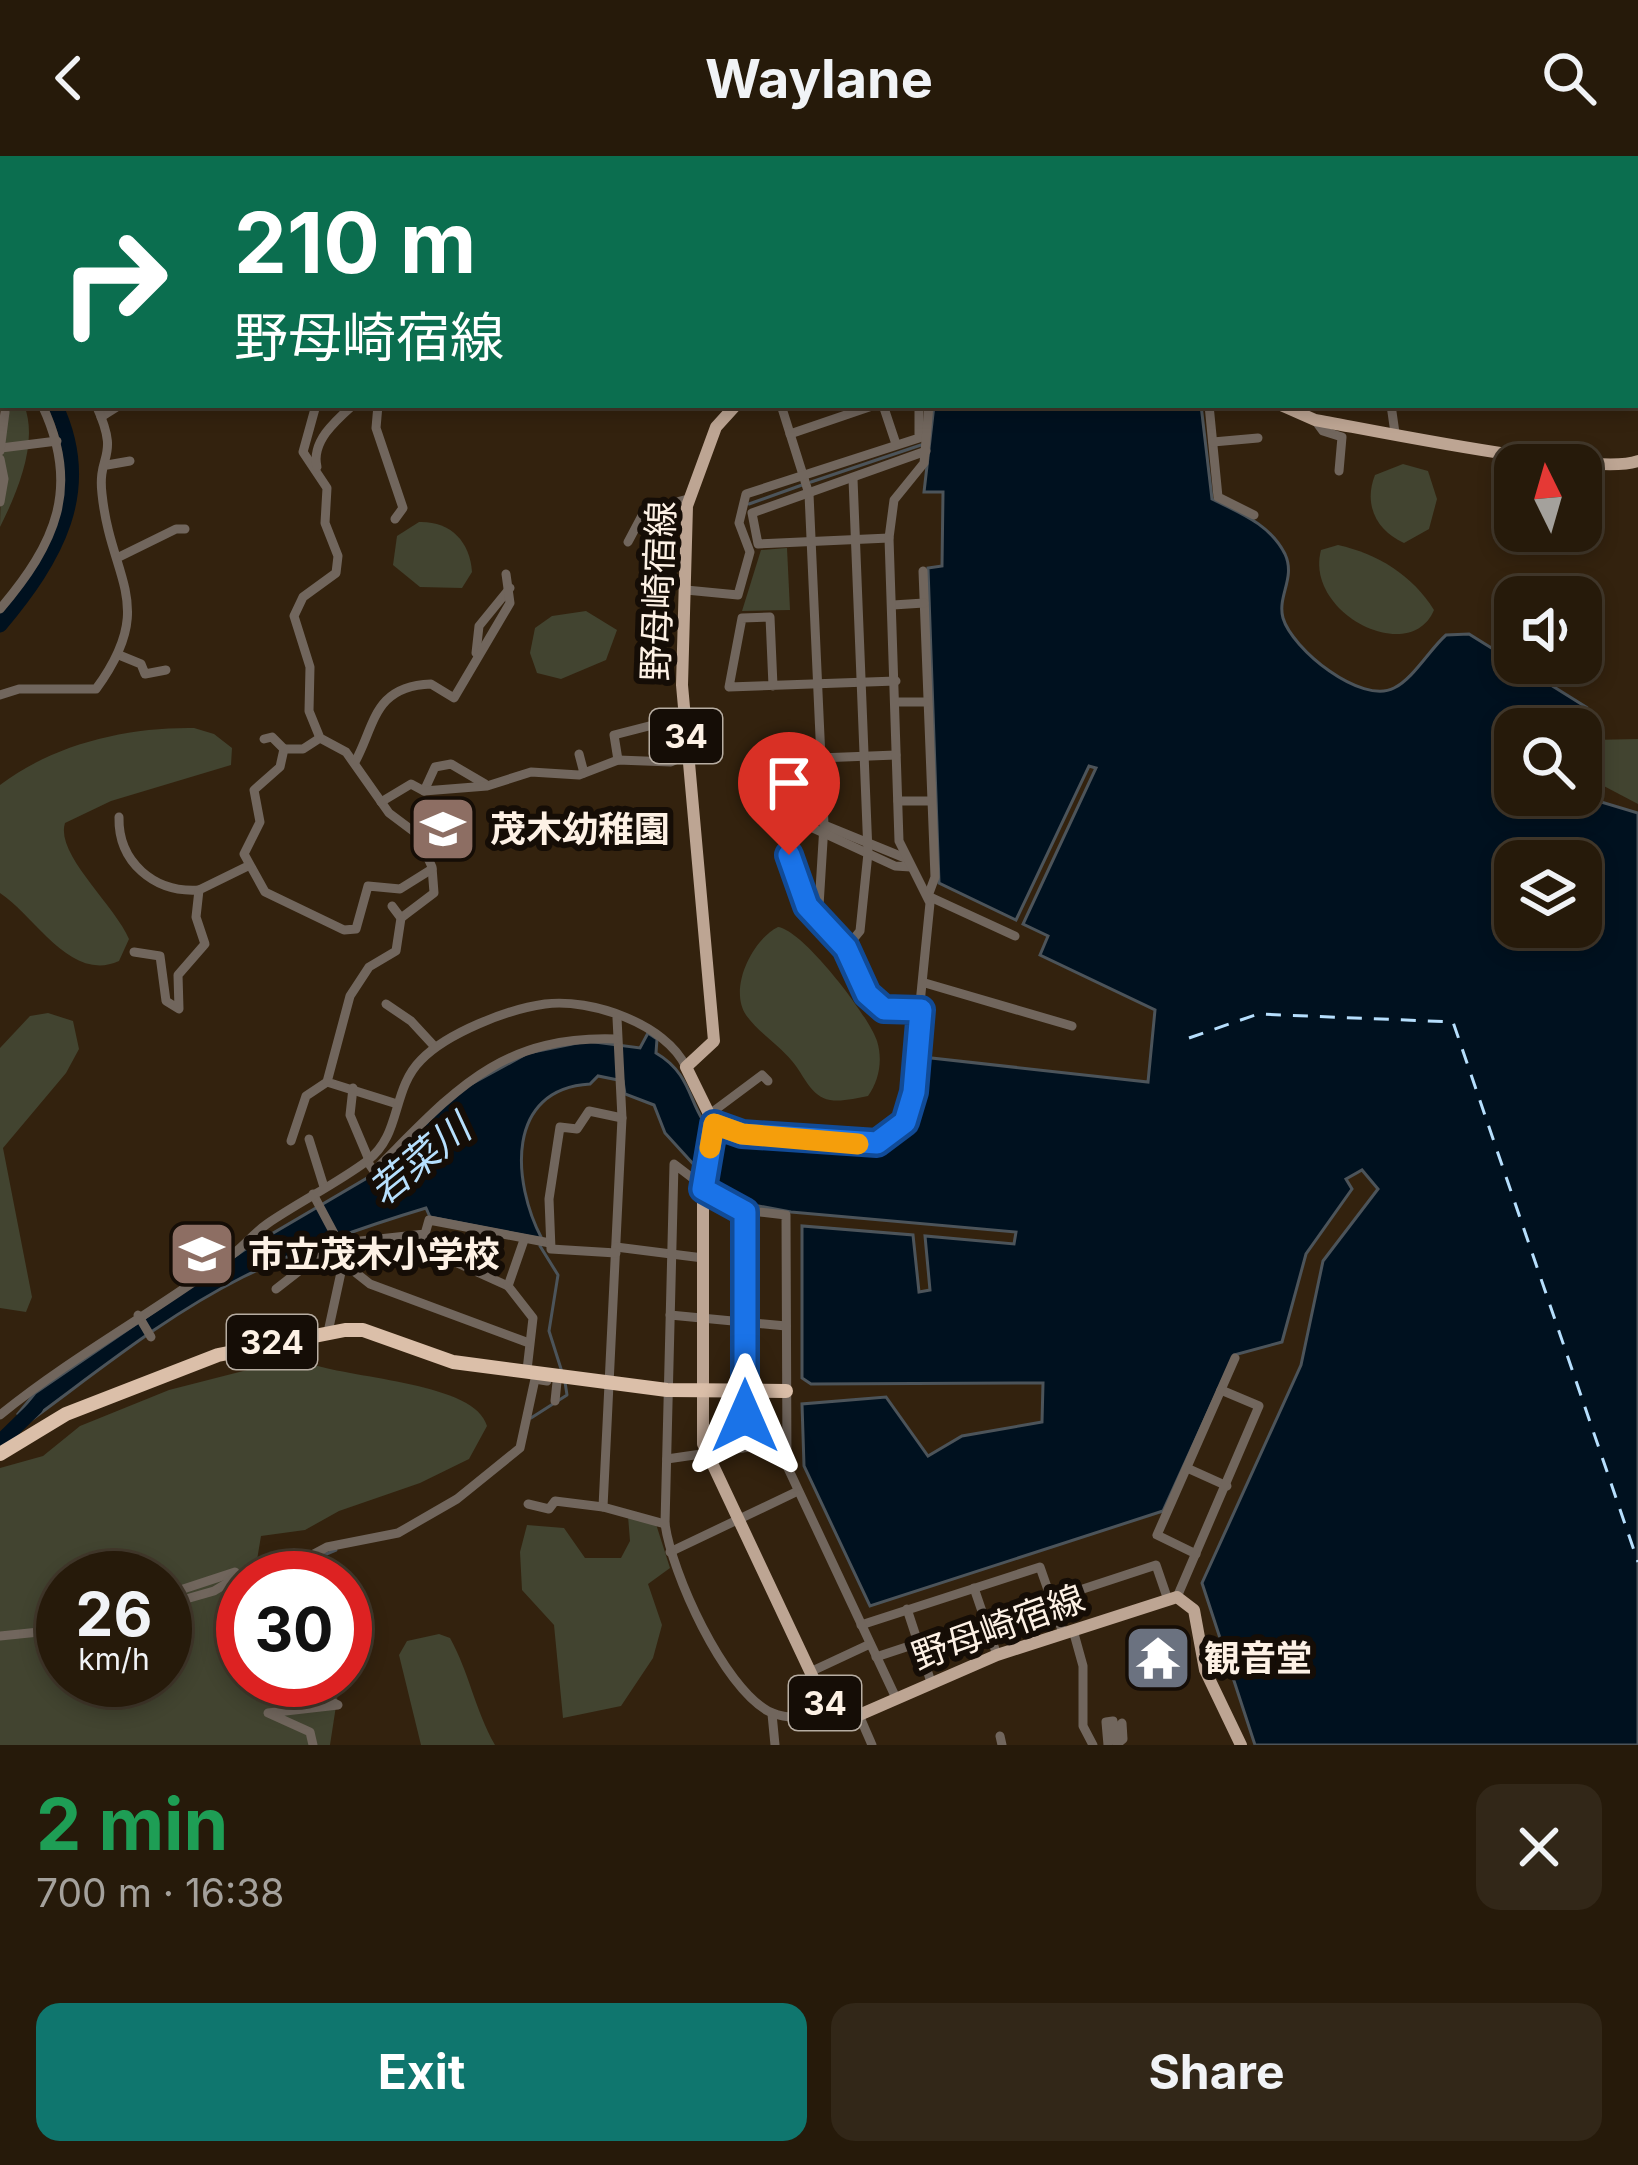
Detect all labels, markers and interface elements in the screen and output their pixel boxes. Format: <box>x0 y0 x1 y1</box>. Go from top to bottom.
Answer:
icon: back <box>36 45 102 111</box>
icon: search <box>1536 45 1602 111</box>
text: Waylane <box>705 46 933 111</box>
text: 210 m <box>234 192 476 293</box>
icon: right <box>36 204 192 360</box>
text: 野母崎宿線 <box>234 305 504 370</box>
north arrow <box>1494 444 1602 552</box>
map controls <box>1494 444 1602 948</box>
street label: 野母崎宿線 <box>633 500 683 682</box>
button: sound <box>1494 576 1602 684</box>
button: search <box>1494 708 1602 816</box>
road number: 34 <box>650 709 722 763</box>
pin <box>738 732 840 855</box>
icon: arrive <box>756 750 822 816</box>
school or university icon: 茂木幼稚園 <box>408 794 478 864</box>
place label: 茂木幼稚園 <box>490 807 670 851</box>
button: layers <box>1494 840 1602 948</box>
water label: 若菜川 <box>359 1101 482 1214</box>
school or university icon: 市立茂木小学校 <box>167 1219 237 1289</box>
place label: 市立茂木小学校 <box>248 1232 500 1276</box>
road number: 324 <box>227 1315 317 1369</box>
position arrow <box>682 1353 808 1479</box>
speed limit sign: 30 <box>216 1551 372 1707</box>
street label: 野母崎宿線 <box>906 1576 1090 1678</box>
text: 26 <box>76 1578 152 1650</box>
temple icon: 観音堂 <box>1123 1623 1193 1693</box>
place label: 観音堂 <box>1204 1636 1312 1680</box>
text: km/h <box>78 1641 150 1677</box>
road number: 34 <box>789 1676 861 1730</box>
text: 2 min <box>36 1780 228 1867</box>
button: close <box>1476 1784 1602 1910</box>
text: 700 m · 16:38 <box>36 1869 284 1916</box>
button: Exit <box>36 2003 807 2141</box>
button: Share <box>831 2003 1602 2141</box>

